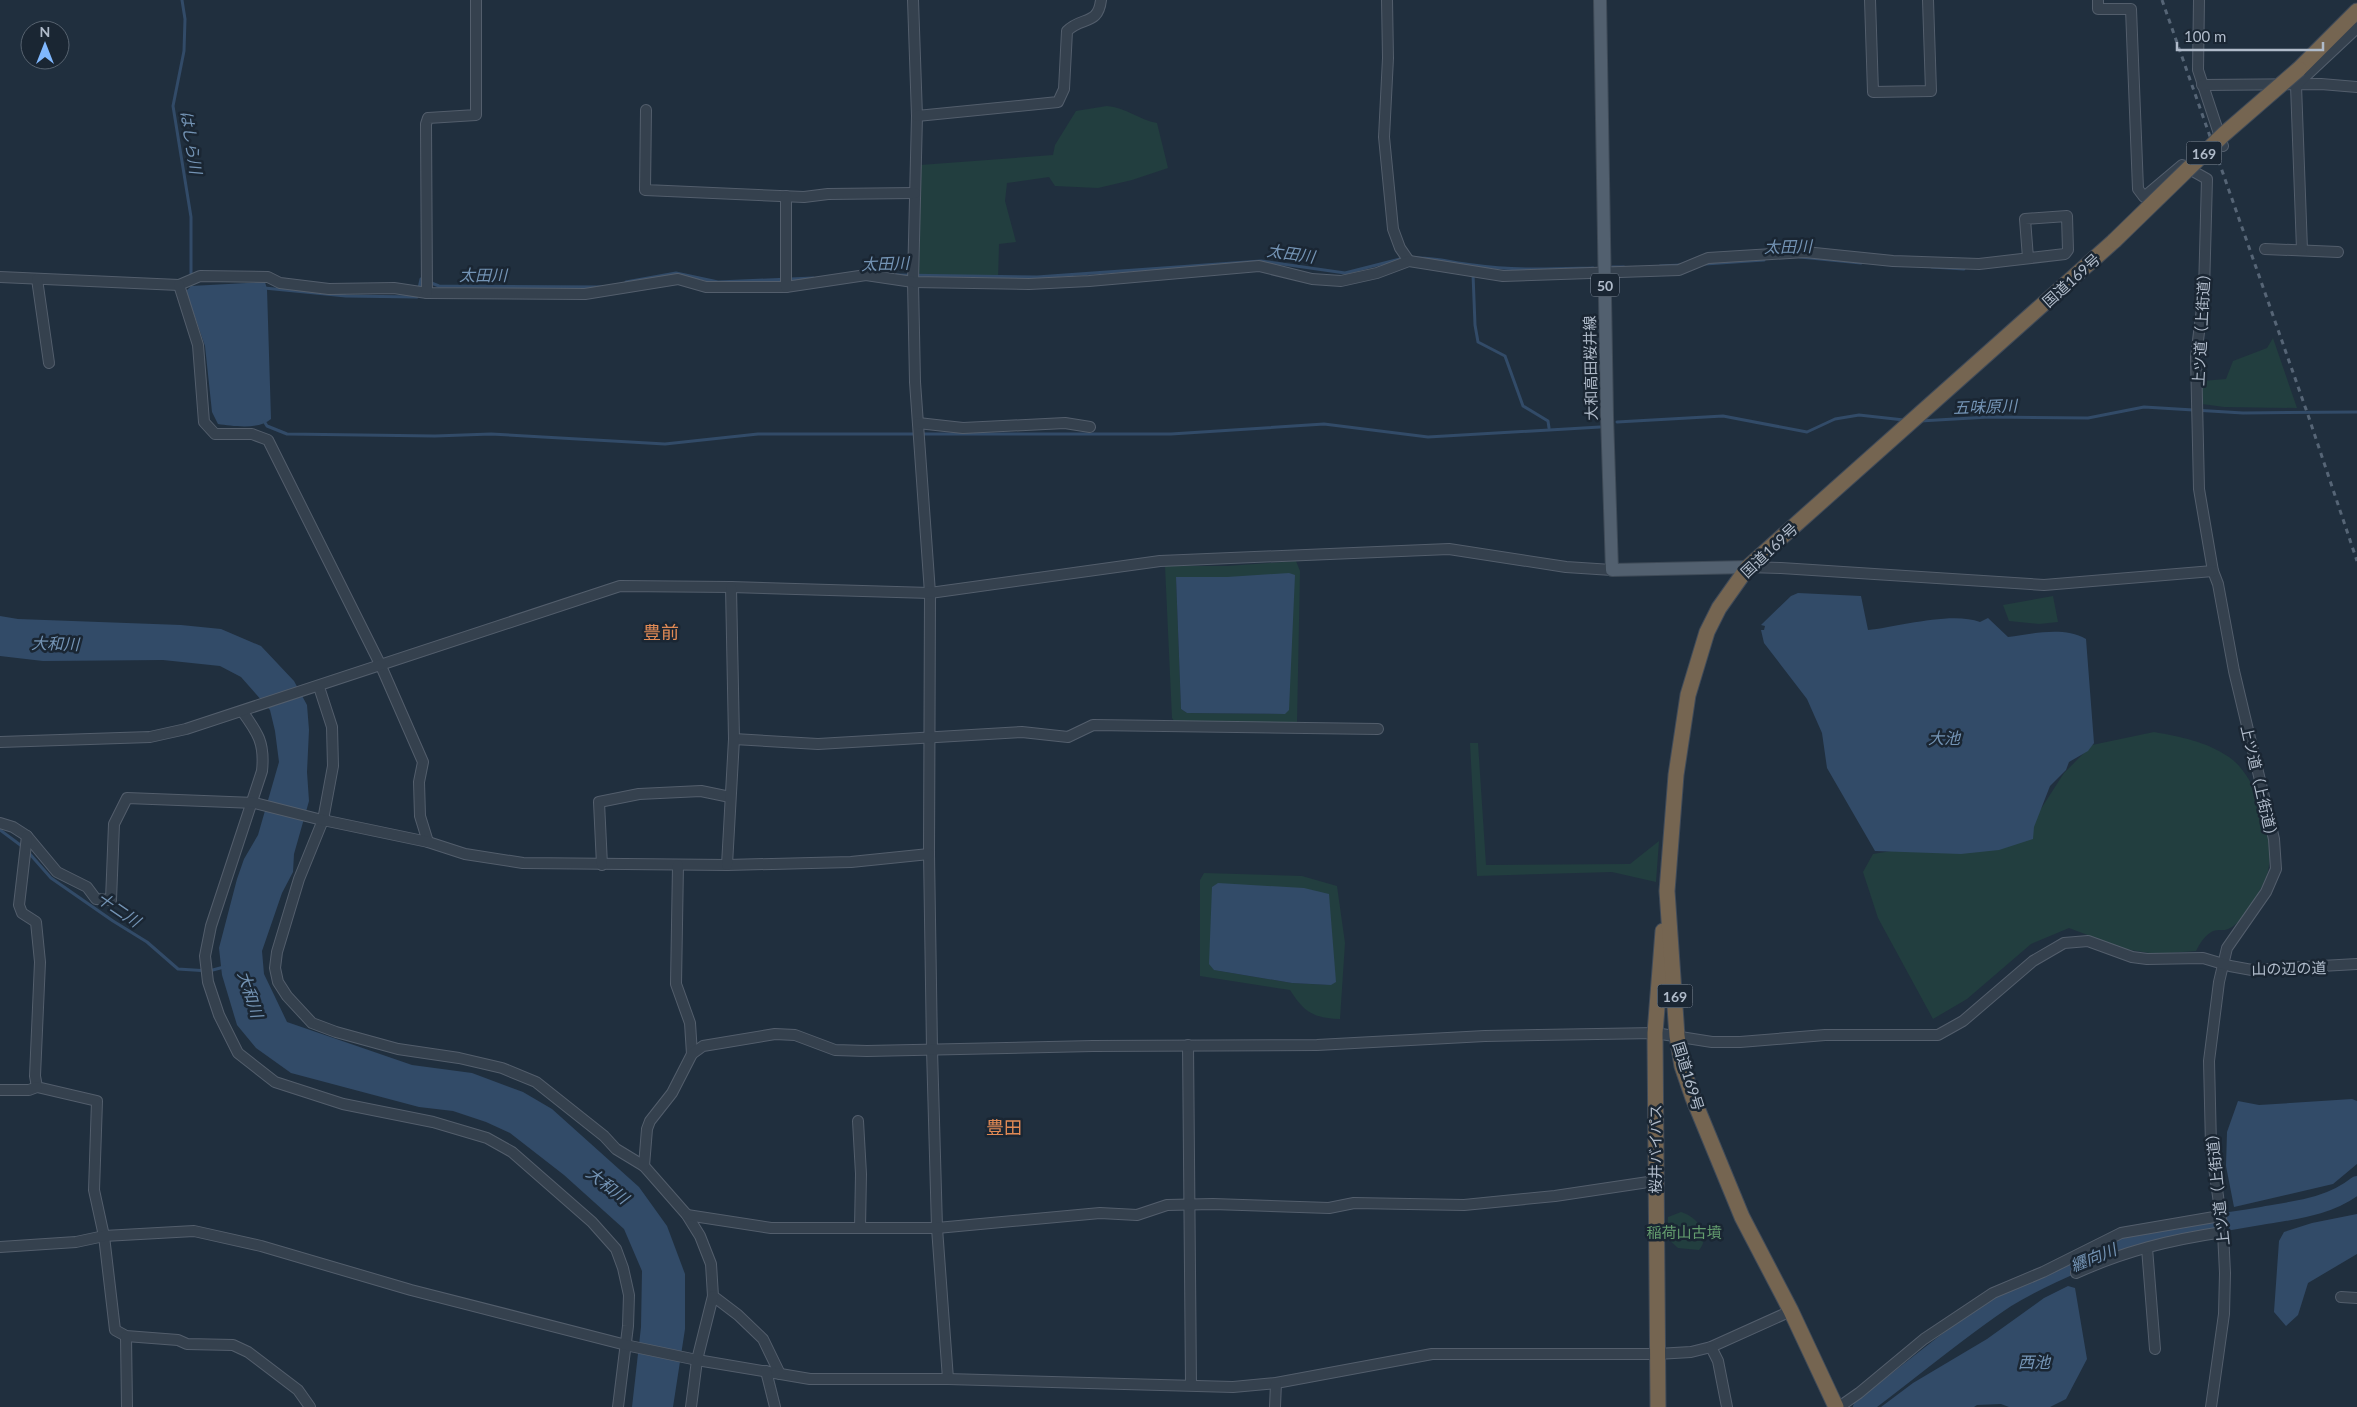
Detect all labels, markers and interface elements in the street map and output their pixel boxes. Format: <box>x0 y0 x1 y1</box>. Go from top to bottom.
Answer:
north arrow <box>20 20 70 70</box>
scale bar <box>2177 20 2323 52</box>
text: N <box>40 23 50 40</box>
text: 100 m <box>2184 27 2226 45</box>
water label: はしら川 <box>178 109 207 177</box>
road number: 169 <box>2186 142 2222 164</box>
water label: 太田川 <box>1764 236 1814 256</box>
water label: 太田川 <box>1266 240 1318 266</box>
street label: 国道169号 <box>2039 250 2103 310</box>
water label: 太田川 <box>861 253 911 273</box>
water label: 太田川 <box>459 265 509 284</box>
street label: 上ツ道（上街道） <box>2189 266 2213 386</box>
road number: 50 <box>1591 274 1619 296</box>
street label: 大和高田桜井線 <box>1580 315 1600 421</box>
water label: 五味原川 <box>1953 395 2019 417</box>
street label: 国道169号 <box>1737 519 1801 581</box>
district label: 豊前 <box>643 621 679 643</box>
water label: 大和川 <box>31 633 81 653</box>
street label: 上ツ道（上街道） <box>2238 724 2282 844</box>
water label: 大池 <box>1928 728 1962 747</box>
water label: 十二川 <box>94 888 146 931</box>
street label: 山の辺の道 <box>2251 958 2327 978</box>
water label: 大和川 <box>235 968 268 1022</box>
road number: 169 <box>1658 984 1692 1008</box>
street label: 国道169号 <box>1670 1039 1708 1113</box>
street label: 桜井バイパス <box>1646 1104 1664 1194</box>
district label: 豊田 <box>986 1116 1022 1138</box>
street label: 上ツ道（上街道） <box>2202 1125 2232 1247</box>
water label: 大和川 <box>583 1163 634 1208</box>
park label: 稲荷山古墳 <box>1646 1223 1722 1241</box>
water label: 纒向川 <box>2067 1238 2121 1275</box>
water label: 西池 <box>2018 1352 2052 1371</box>

